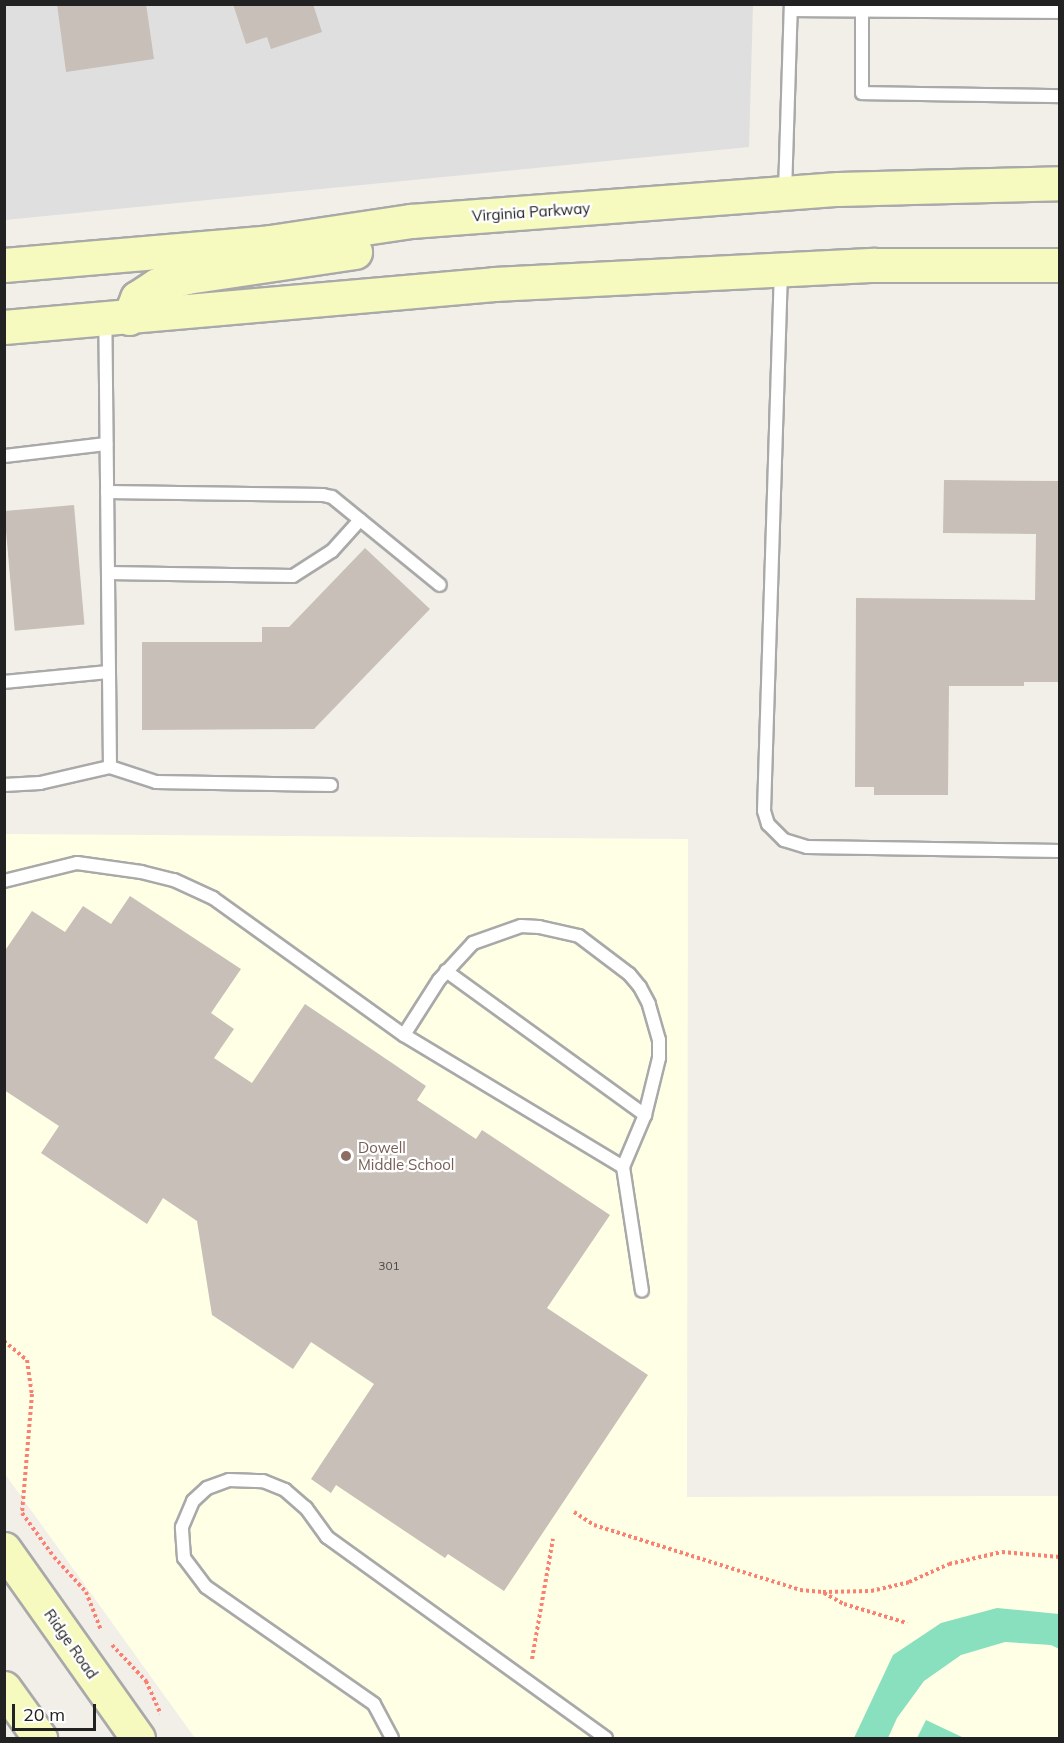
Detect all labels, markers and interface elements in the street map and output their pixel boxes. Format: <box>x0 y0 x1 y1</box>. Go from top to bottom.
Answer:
street label: Virginia Parkway <box>471 199 591 225</box>
place label: Dowell Middle School <box>358 1138 454 1173</box>
marker: Dowell Middle School <box>339 1149 353 1163</box>
house number: 301 <box>378 1259 400 1273</box>
street label: Ridge Road <box>40 1606 102 1682</box>
scale bar <box>15 1692 99 1730</box>
text: 20 m <box>23 1703 65 1726</box>

